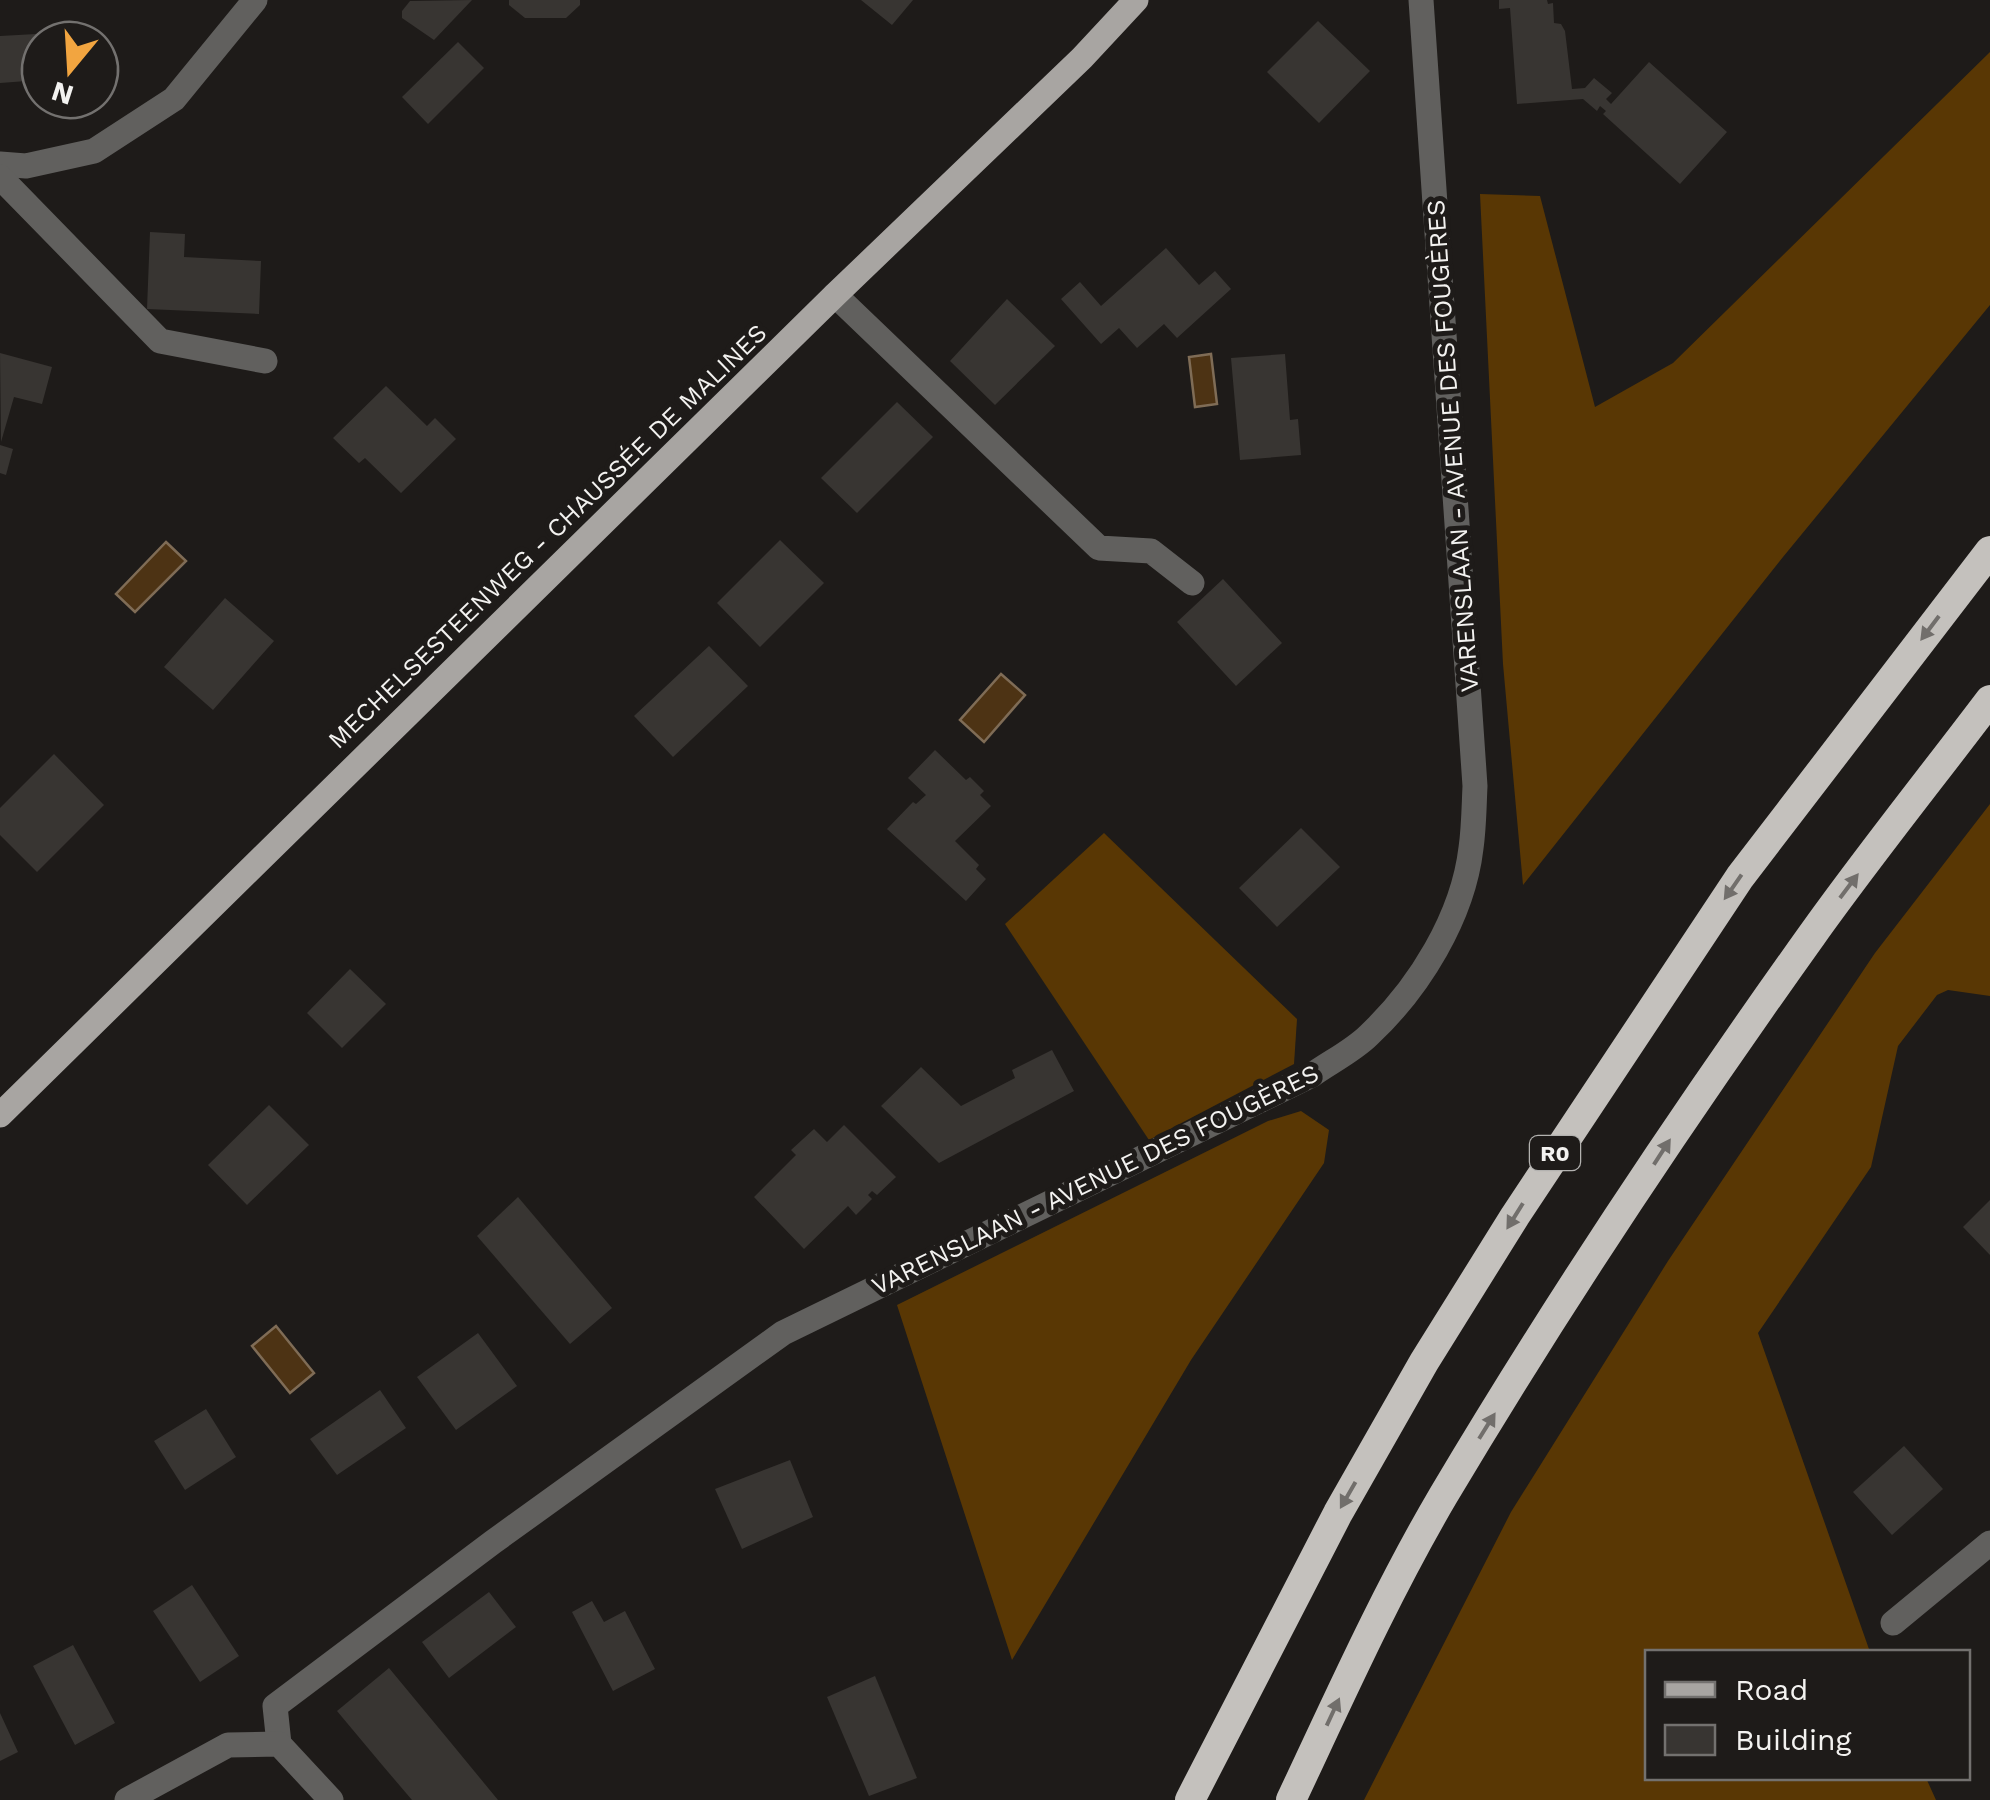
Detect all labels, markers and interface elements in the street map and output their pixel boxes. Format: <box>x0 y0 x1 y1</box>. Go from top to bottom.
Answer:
north arrow <box>20 20 120 120</box>
text: N <box>47 74 77 112</box>
street label: VARENSLAAN - AVENUE DES FOUGÈRES <box>1421 199 1484 693</box>
street label: MECHELSESTEENWEG - CHAUSSÉE DE MALINES <box>322 318 773 755</box>
one-way arrow <box>1920 615 1941 641</box>
one-way arrow <box>1724 873 1743 900</box>
one-way arrow <box>1838 873 1858 899</box>
street label: VARENSLAAN - AVENUE DES FOUGÈRES <box>867 1058 1323 1301</box>
road number: R0 <box>1530 1136 1580 1170</box>
one-way arrow <box>1652 1139 1671 1166</box>
one-way arrow <box>1506 1202 1524 1230</box>
one-way arrow <box>1478 1412 1496 1440</box>
one-way arrow <box>1340 1481 1358 1509</box>
legend <box>1645 1650 1970 1780</box>
text: Road <box>1735 1672 1808 1707</box>
one-way arrow <box>1324 1697 1341 1726</box>
text: Building <box>1735 1722 1852 1757</box>

